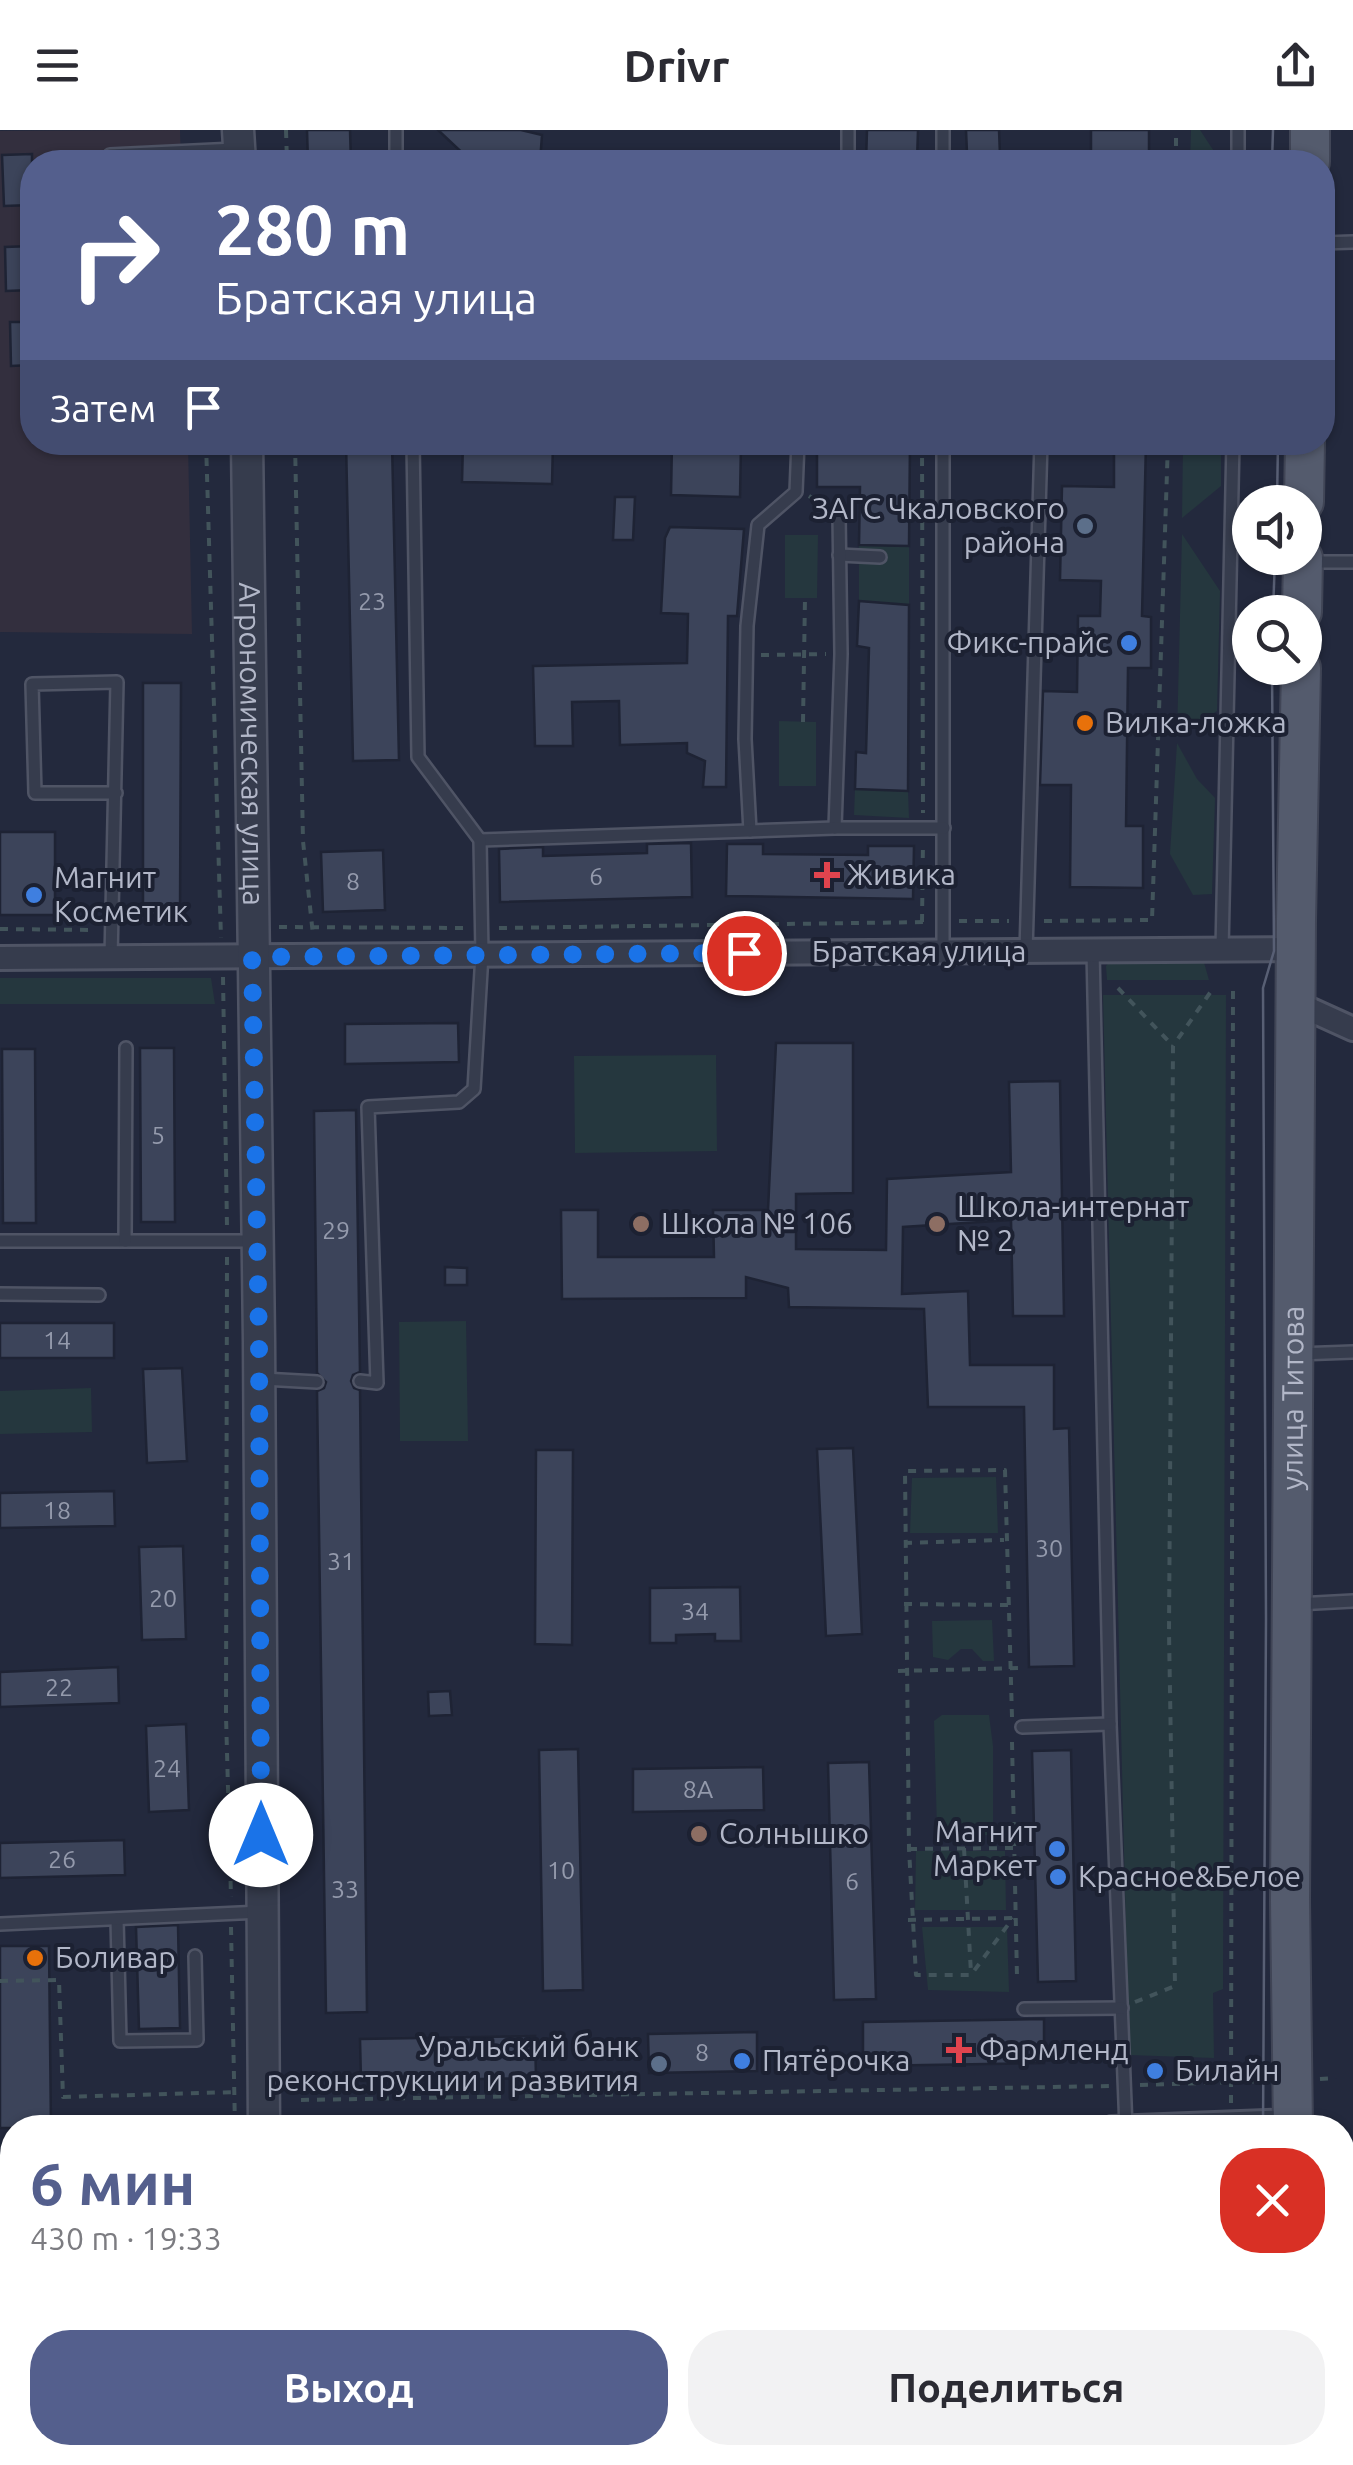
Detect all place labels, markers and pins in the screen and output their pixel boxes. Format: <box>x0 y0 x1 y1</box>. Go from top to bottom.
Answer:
place label: ЗАГС Чкаловского района <box>812 491 1065 559</box>
marker: ЗАГС Чкаловского района <box>1074 515 1096 537</box>
place label: Фикс-прайс <box>946 625 1109 659</box>
marker: Фикс-прайс <box>1118 632 1140 654</box>
place label: Вилка-ложка <box>1105 705 1287 739</box>
marker: Вилка-ложка <box>1074 712 1096 734</box>
place label: Живика <box>847 857 956 891</box>
place label: Магнит Косметик <box>54 860 188 928</box>
marker: Живика <box>816 864 838 886</box>
marker: Магнит Косметик <box>23 884 45 906</box>
pin <box>702 911 787 996</box>
place label: Школа-интернат № 2 <box>957 1189 1189 1257</box>
place label: Школа № 106 <box>661 1206 853 1240</box>
marker: Школа № 106 <box>630 1213 652 1235</box>
marker: Школа-интернат № 2 <box>926 1213 948 1235</box>
place label: Магнит Маркет <box>933 1814 1037 1882</box>
place label: Солнышко <box>719 1816 869 1850</box>
marker: Солнышко <box>688 1823 710 1845</box>
marker: Магнит Маркет <box>1046 1838 1068 1860</box>
place label: Красное&Белое <box>1078 1859 1301 1893</box>
marker: Красное&Белое <box>1047 1866 1069 1888</box>
place label: Боливар <box>55 1940 176 1974</box>
marker: Боливар <box>24 1947 46 1969</box>
place label: Уральский банк реконструкции и развития <box>267 2029 639 2097</box>
place label: Фармленд <box>979 2032 1129 2066</box>
marker: Фармленд <box>948 2039 970 2061</box>
place label: Пятёрочка <box>762 2043 910 2077</box>
marker: Пятёрочка <box>731 2050 753 2072</box>
marker: Уральский банк реконструкции и развития <box>648 2053 670 2075</box>
place label: Билайн <box>1175 2053 1280 2087</box>
marker: Билайн <box>1144 2060 1166 2082</box>

